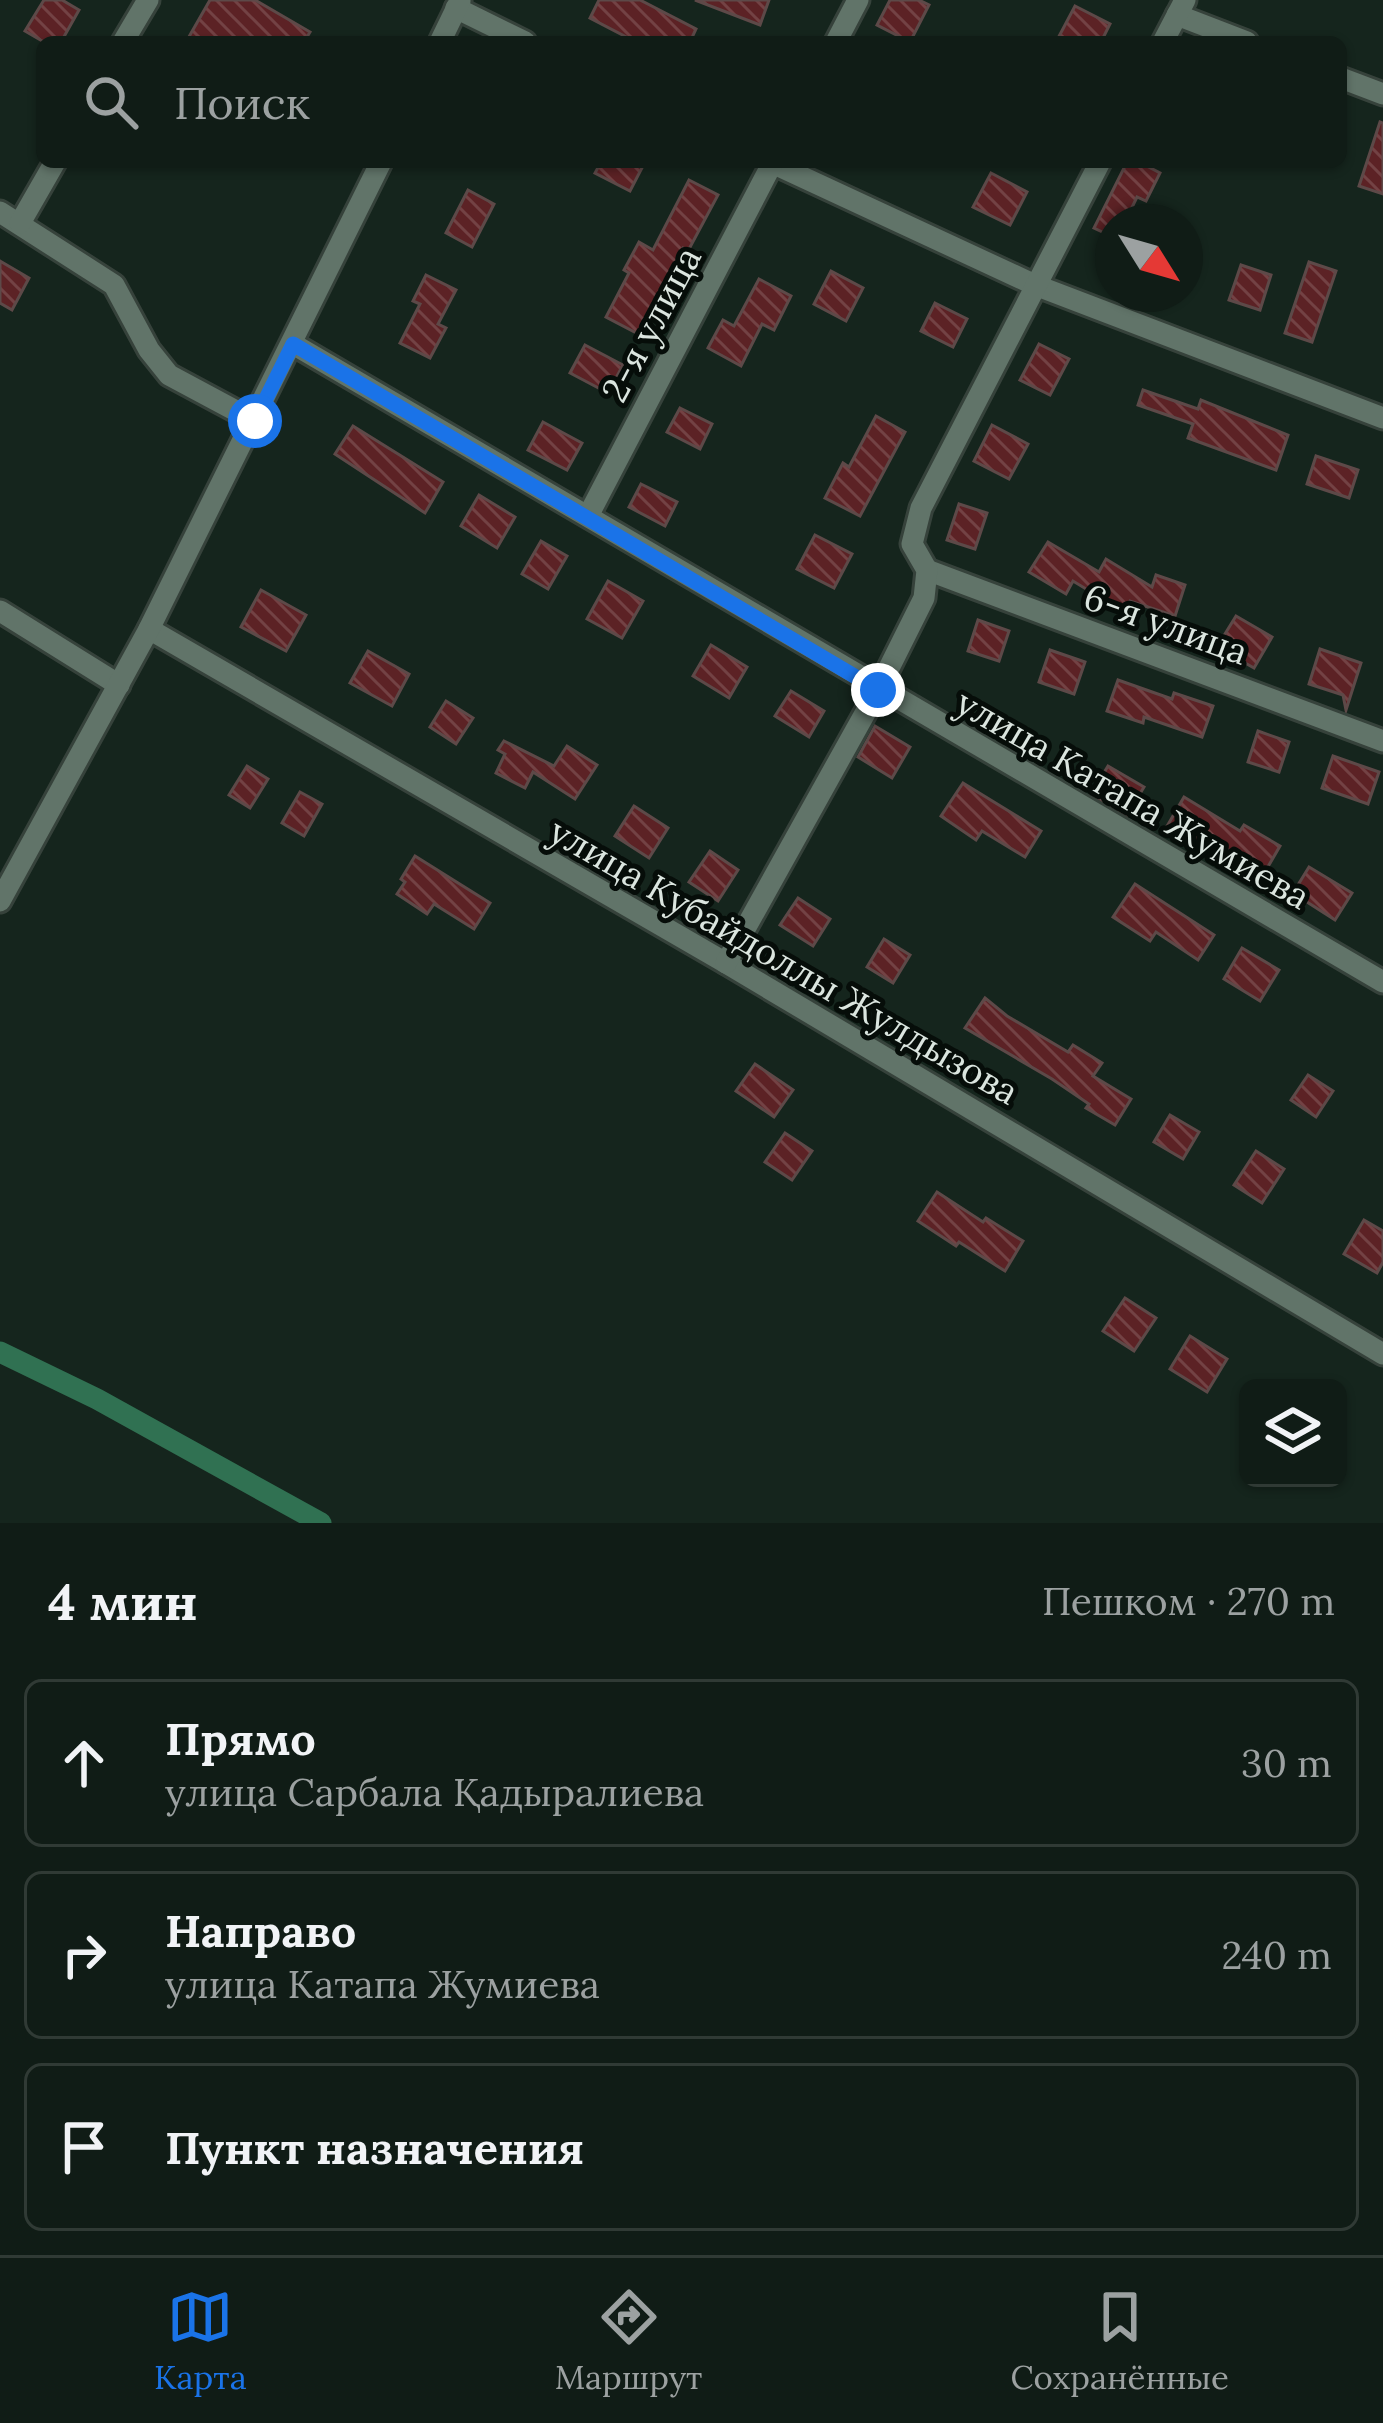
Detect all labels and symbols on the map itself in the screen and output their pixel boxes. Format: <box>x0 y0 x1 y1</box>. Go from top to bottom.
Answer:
north arrow <box>1095 204 1203 312</box>
street label: 2-я улица <box>591 239 711 409</box>
route start <box>228 394 282 448</box>
street label: 6-я улица <box>1078 573 1254 675</box>
route end <box>851 663 905 717</box>
street label: улица Катапа Жумиева <box>948 679 1318 919</box>
street label: улица Кубайдоллы Жулдызова <box>541 807 1027 1115</box>

